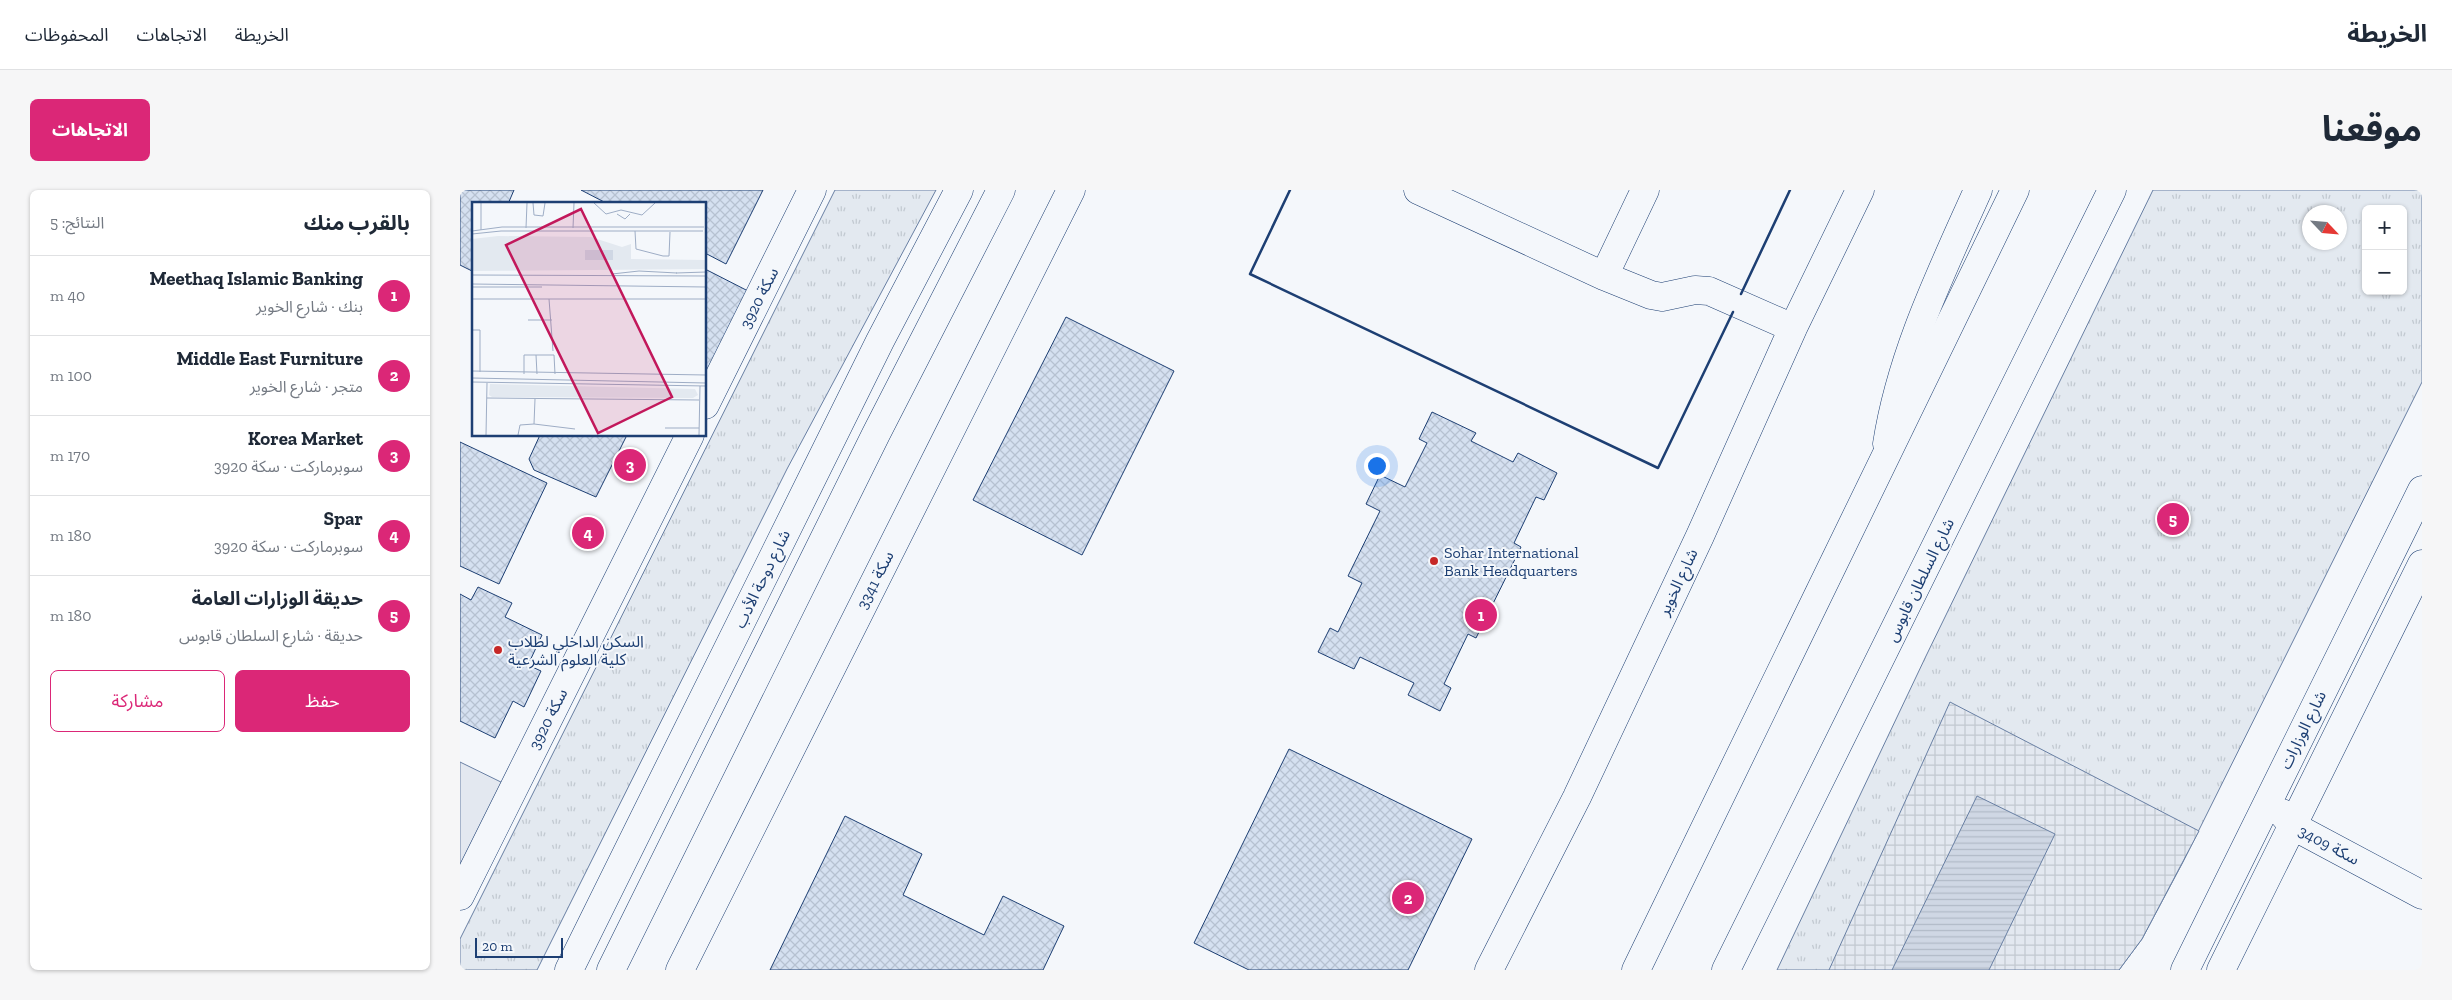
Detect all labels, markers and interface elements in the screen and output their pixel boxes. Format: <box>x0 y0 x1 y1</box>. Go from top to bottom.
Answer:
text: الخريطة <box>2347 19 2427 48</box>
text: المحفوظات <box>25 24 109 46</box>
text: الاتجاهات <box>137 24 207 46</box>
text: الخريطة <box>235 24 289 46</box>
button: الاتجاهات <box>30 99 150 161</box>
text: موقعنا <box>2322 108 2422 150</box>
inset map <box>472 202 706 436</box>
north arrow <box>2302 205 2347 250</box>
map controls <box>2362 205 2407 295</box>
button: + <box>2362 205 2407 250</box>
text: بالقرب منك <box>304 210 410 235</box>
text: النتائج: 5 <box>50 213 104 232</box>
button: − <box>2362 250 2407 295</box>
street label: سكة 3920 <box>736 264 782 332</box>
text: Meethaq Islamic Banking <box>150 267 363 290</box>
text: 40 m <box>50 286 85 305</box>
text: 1 <box>391 286 397 305</box>
text: بنك · شارع الخوير <box>256 297 363 316</box>
text: Middle East Furniture <box>176 347 363 370</box>
text: 100 m <box>50 366 92 385</box>
text: 2 <box>390 366 398 385</box>
text: متجر · شارع الخوير <box>250 377 363 396</box>
text: Korea Market <box>248 427 363 450</box>
text: 170 m <box>50 446 90 465</box>
text: 3 <box>390 446 398 465</box>
pin: 3 <box>614 446 646 484</box>
your location <box>1364 453 1390 479</box>
text: سوبرماركت · سكة 3920 <box>214 457 363 476</box>
pin: 5 <box>2157 500 2189 538</box>
text: Spar <box>324 507 363 530</box>
pin: 4 <box>572 514 604 552</box>
street label: شارع السلطان قابوس <box>1882 515 1961 646</box>
text: 180 m <box>50 526 91 545</box>
text: 4 <box>389 526 399 545</box>
street label: شارع دوحة الأدب <box>730 527 797 633</box>
text: سوبرماركت · سكة 3920 <box>214 537 363 556</box>
place label: Sohar International Bank Headquarters <box>1444 543 1579 580</box>
street label: شارع الخوير <box>1654 546 1704 621</box>
street label: سكة 3341 <box>852 548 898 612</box>
marker: Sohar International Bank Headquarters <box>1428 555 1440 567</box>
text: حديقة الوزارات العامة <box>191 587 363 610</box>
pin: 1 <box>1465 596 1497 634</box>
text: 180 m <box>50 606 91 625</box>
text: 5 <box>390 606 398 625</box>
text: حديقة · شارع السلطان قابوس <box>179 626 363 645</box>
place label: السكن الداخلي لطلاب كلية العلوم الشرعية <box>508 632 644 672</box>
marker: السكن الداخلي لطلاب كلية العلوم الشرعية <box>492 644 504 656</box>
button: مشاركة <box>50 670 225 732</box>
button: حفظ <box>235 670 410 732</box>
street label: سكة 3920 <box>525 685 571 753</box>
street label: شارع الوزارات <box>2276 688 2333 774</box>
street label: سكة 3409 <box>2295 821 2363 869</box>
pin: 2 <box>1392 879 1424 917</box>
scale bar <box>475 935 562 958</box>
text: 20 m <box>482 938 513 955</box>

